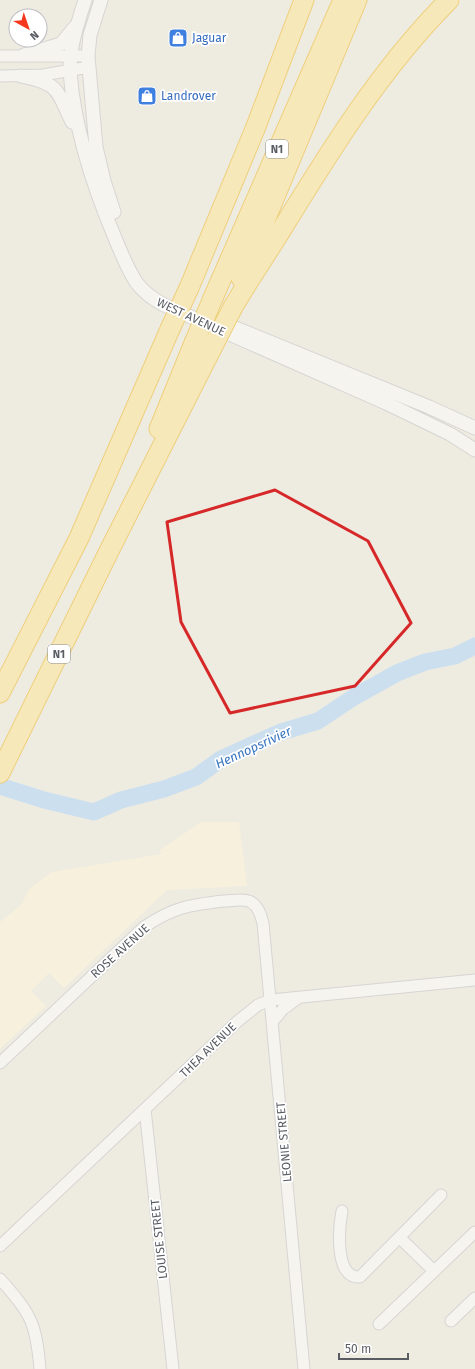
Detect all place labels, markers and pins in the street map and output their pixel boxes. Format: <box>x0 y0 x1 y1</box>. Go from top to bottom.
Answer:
shop icon: Jaguar <box>167 27 189 49</box>
place label: Jaguar <box>192 31 227 45</box>
shop icon: Landrover <box>136 85 158 107</box>
place label: Landrover <box>161 89 216 103</box>

